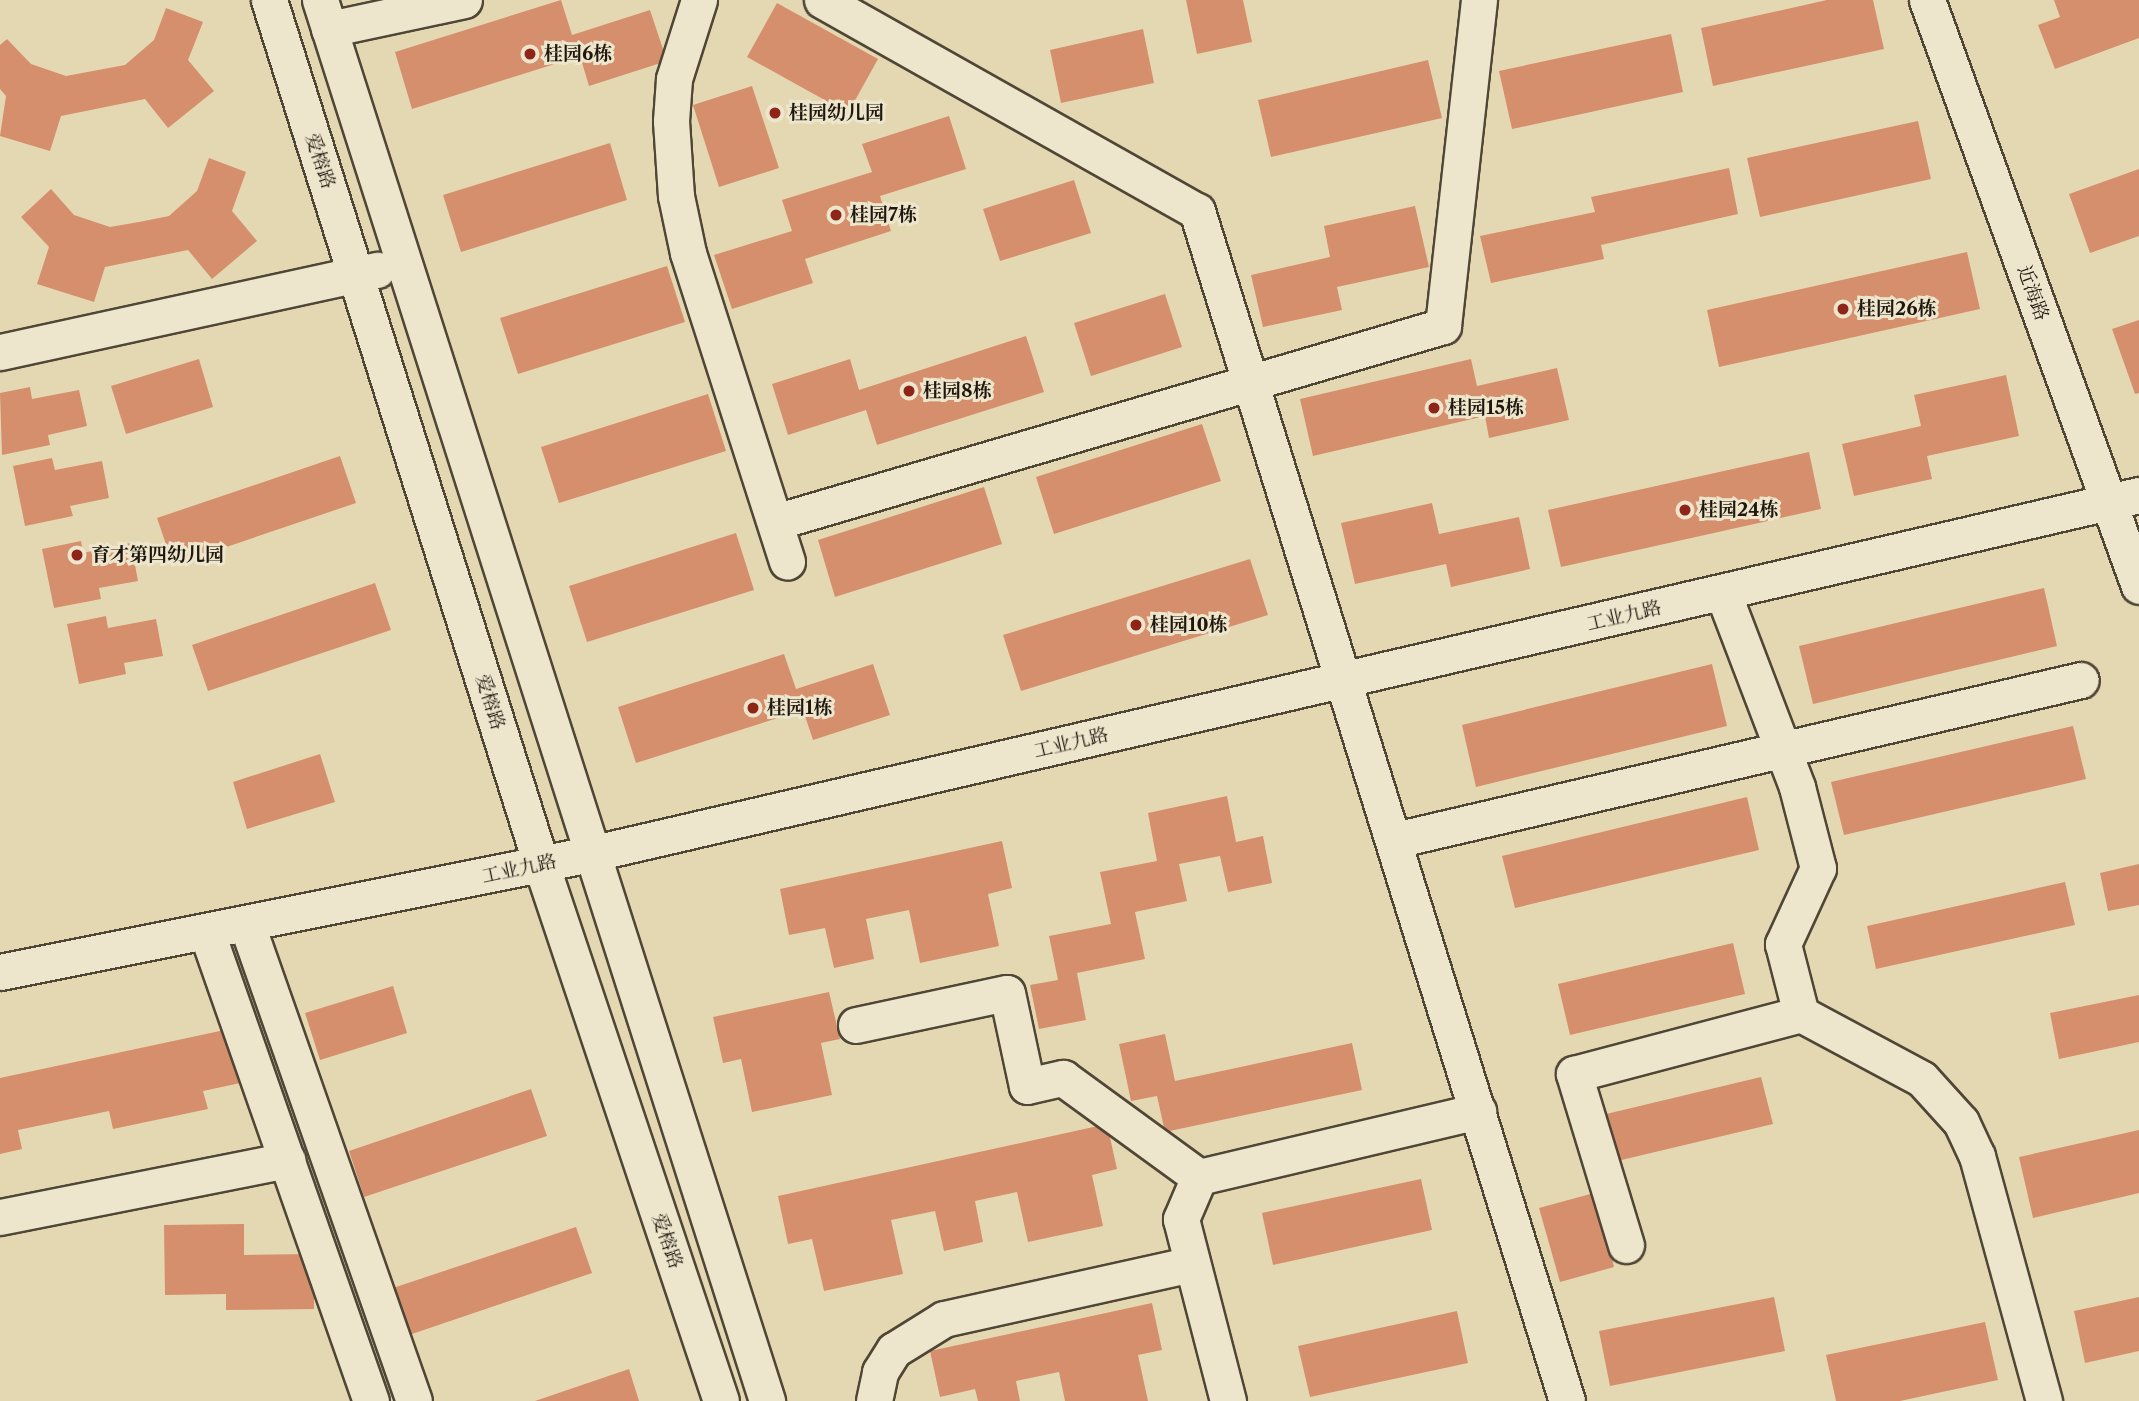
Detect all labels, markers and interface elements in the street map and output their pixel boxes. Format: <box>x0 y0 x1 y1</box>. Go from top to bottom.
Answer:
place label: 桂园6栋 <box>544 43 612 65</box>
marker: 桂园6栋 <box>522 46 538 62</box>
place label: 桂园幼儿园 <box>789 102 884 124</box>
marker: 桂园幼儿园 <box>767 105 783 121</box>
street label: 爱榕路 <box>300 130 340 192</box>
place label: 桂园7栋 <box>850 204 917 226</box>
marker: 桂园7栋 <box>828 207 844 223</box>
street label: 近海路 <box>2013 262 2053 324</box>
place label: 桂园26栋 <box>1857 298 1937 320</box>
marker: 桂园26栋 <box>1835 301 1851 317</box>
place label: 桂园8栋 <box>923 380 992 402</box>
marker: 桂园8栋 <box>901 383 917 399</box>
place label: 桂园15栋 <box>1448 397 1524 419</box>
marker: 桂园15栋 <box>1426 400 1442 416</box>
place label: 桂园24栋 <box>1699 499 1778 521</box>
marker: 桂园24栋 <box>1677 502 1693 518</box>
place label: 育才第四幼儿园 <box>91 544 224 566</box>
marker: 育才第四幼儿园 <box>69 547 85 563</box>
street label: 工业九路 <box>1584 596 1664 636</box>
place label: 桂园10栋 <box>1150 614 1227 636</box>
marker: 桂园10栋 <box>1128 617 1144 633</box>
street label: 爱榕路 <box>471 671 509 733</box>
place label: 桂园1栋 <box>767 697 833 719</box>
marker: 桂园1栋 <box>745 700 761 716</box>
street label: 工业九路 <box>1031 723 1111 763</box>
street label: 工业九路 <box>479 850 559 888</box>
street label: 爱榕路 <box>647 1210 687 1272</box>

